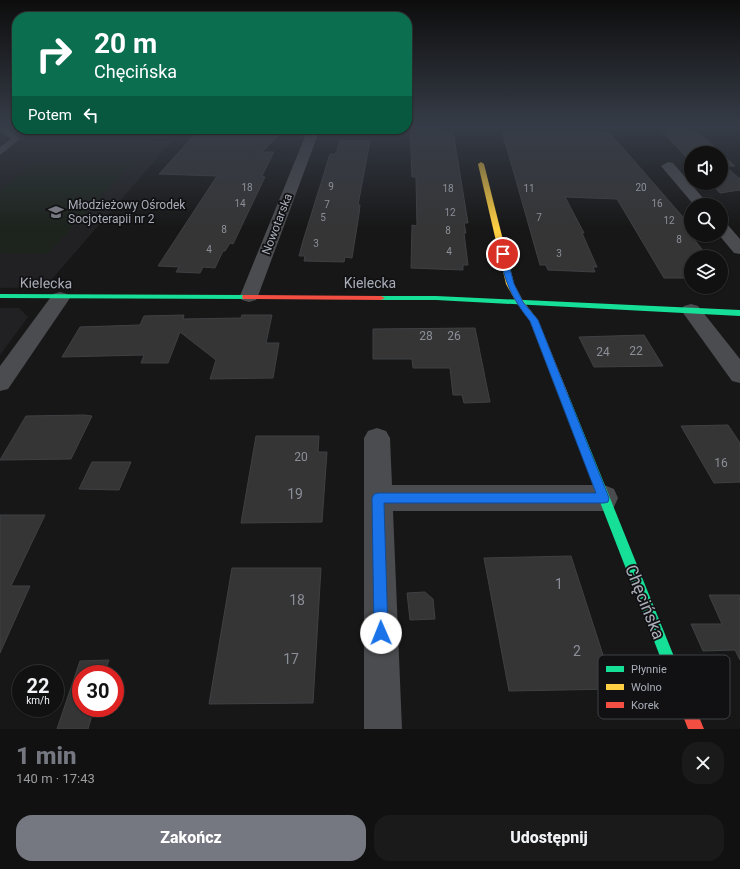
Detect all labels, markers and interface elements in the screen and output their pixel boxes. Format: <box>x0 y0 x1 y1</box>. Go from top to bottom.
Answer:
text: 20 m <box>94 27 157 60</box>
icon: right <box>28 28 80 80</box>
text: Chęcińska <box>94 61 177 82</box>
icon: left <box>80 104 102 126</box>
text: Potem <box>28 106 72 124</box>
map controls <box>684 146 728 294</box>
button: sound <box>684 146 728 190</box>
house number: 9 <box>328 181 334 192</box>
house number: 18 <box>241 182 253 193</box>
house number: 20 <box>635 182 647 193</box>
house number: 18 <box>442 183 454 194</box>
house number: 11 <box>523 183 535 194</box>
street label: Nowotarska <box>259 191 295 257</box>
place label: Młodzieżowy Ośrodek Socjoterapii nr 2 <box>68 198 186 226</box>
house number: 14 <box>234 198 246 209</box>
house number: 16 <box>651 198 663 209</box>
button: search <box>684 198 728 242</box>
house number: 7 <box>324 199 330 210</box>
school or university icon: Młodzieżowy Ośrodek Socjoterapii nr 2 <box>47 203 65 221</box>
house number: 12 <box>444 207 456 218</box>
house number: 5 <box>320 212 326 223</box>
house number: 7 <box>536 212 542 223</box>
house number: 12 <box>663 215 675 226</box>
house number: 8 <box>221 224 227 235</box>
house number: 8 <box>445 225 451 236</box>
house number: 8 <box>676 234 682 245</box>
pin <box>486 237 520 271</box>
house number: 3 <box>313 238 319 249</box>
icon: arrive <box>492 243 514 265</box>
house number: 4 <box>206 244 212 255</box>
house number: 4 <box>446 246 452 257</box>
house number: 3 <box>556 248 562 259</box>
button: layers <box>684 250 728 294</box>
street label: Kielecka <box>20 275 72 291</box>
street label: Kielecka <box>344 275 396 291</box>
house number: 28 <box>419 329 433 343</box>
house number: 26 <box>447 329 461 343</box>
house number: 22 <box>629 344 643 358</box>
house number: 24 <box>596 345 610 359</box>
house number: 20 <box>294 450 308 464</box>
house number: 16 <box>714 456 728 470</box>
house number: 19 <box>287 486 303 502</box>
street label: Chęcińska <box>621 562 669 642</box>
house number: 1 <box>555 576 563 592</box>
house number: 18 <box>289 592 305 608</box>
position arrow <box>360 612 402 654</box>
house number: 2 <box>573 643 581 659</box>
house number: 17 <box>283 651 299 667</box>
legend <box>598 655 730 719</box>
text: Płynnie <box>631 663 667 676</box>
speed limit sign: 30 <box>72 665 124 717</box>
text: 22 <box>27 674 49 698</box>
text: Wolno <box>631 681 662 694</box>
text: km/h <box>26 695 50 706</box>
text: Korek <box>631 699 659 712</box>
text: 1 min <box>16 742 77 770</box>
button: close <box>682 742 724 784</box>
text: 140 m · 17:43 <box>16 771 95 786</box>
button: Zakończ <box>16 815 366 861</box>
button: Udostępnij <box>374 815 724 861</box>

